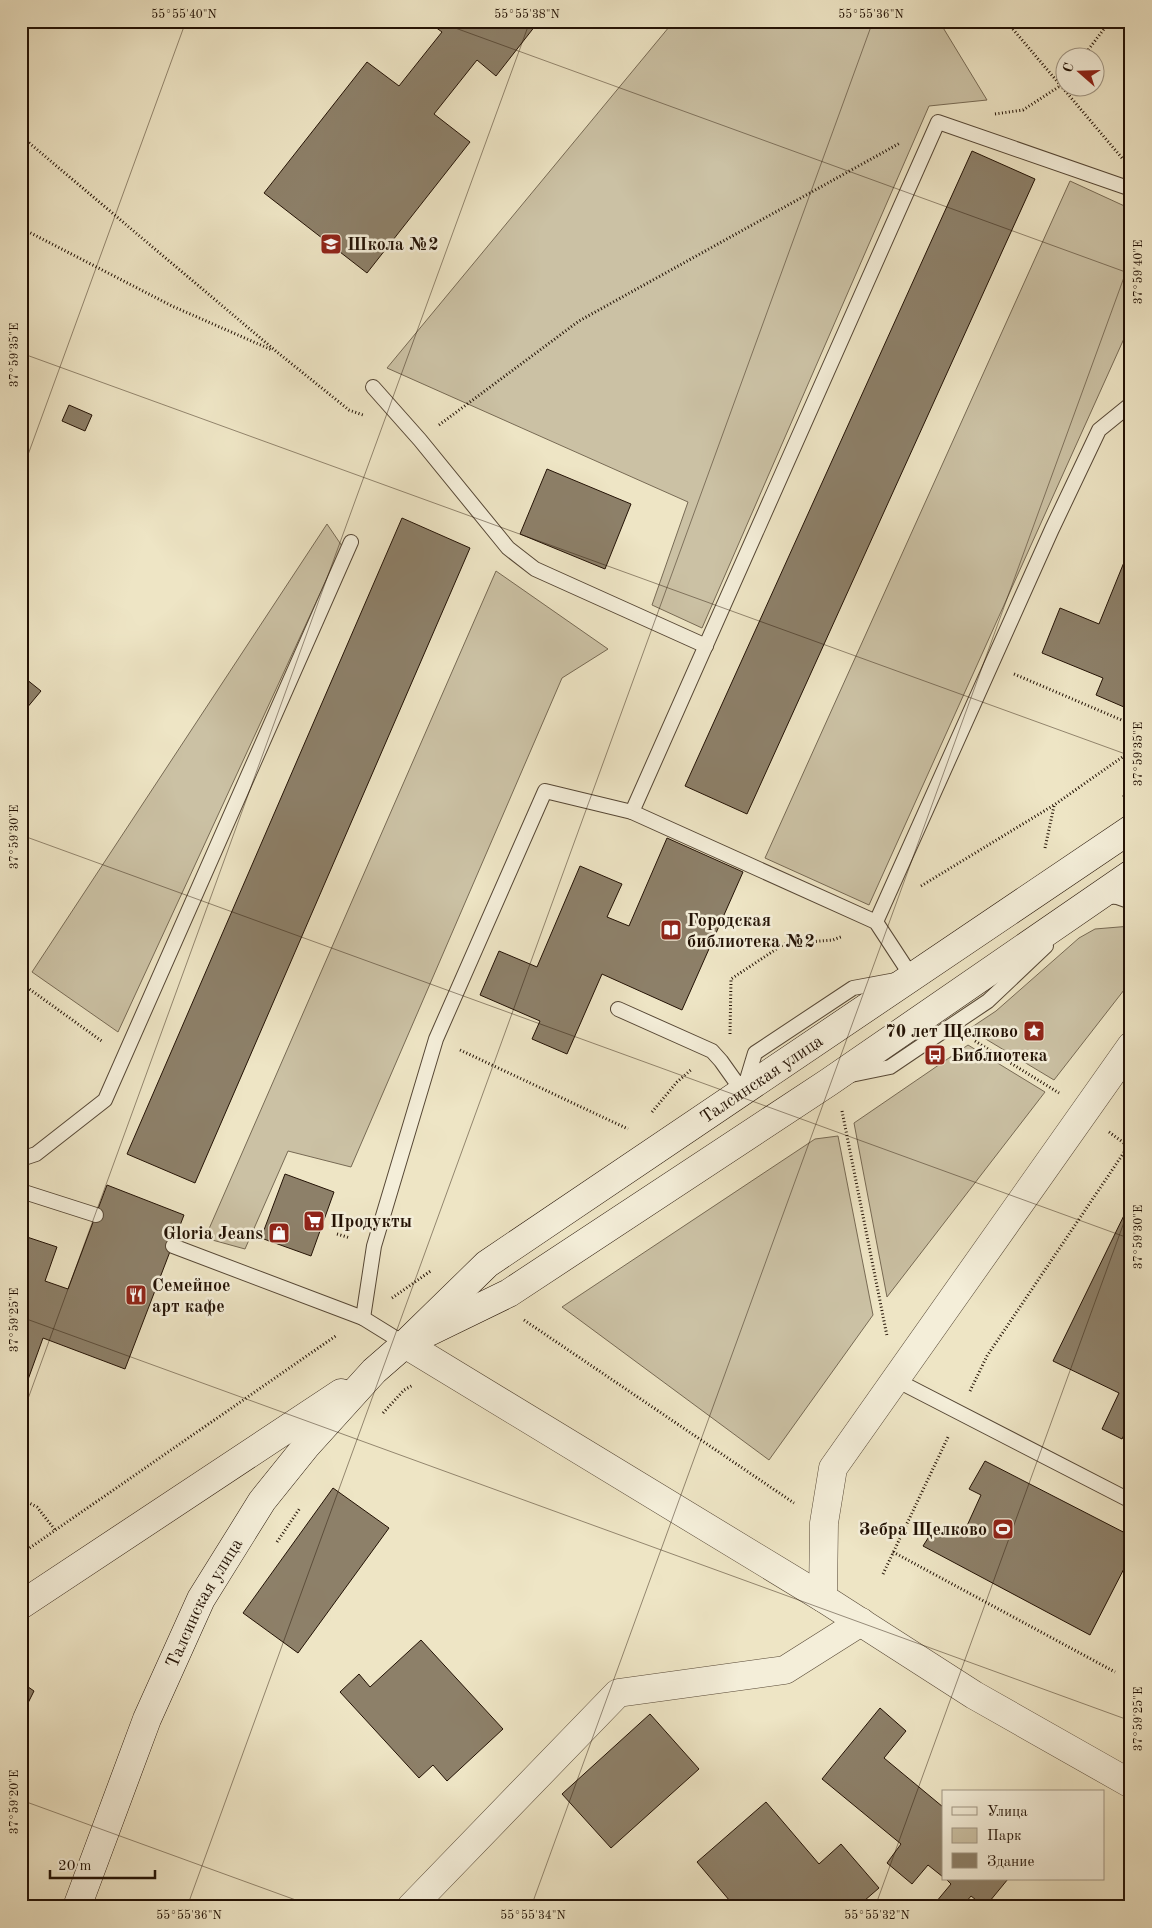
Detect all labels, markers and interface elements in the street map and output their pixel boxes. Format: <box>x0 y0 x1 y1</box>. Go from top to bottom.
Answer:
text: 55°55'40"N <box>151 8 217 21</box>
text: 55°55'38"N <box>494 8 560 21</box>
text: 55°55'36"N <box>838 8 904 21</box>
north arrow <box>1054 48 1104 98</box>
text: С <box>1061 61 1077 75</box>
school or university icon: Школа №2 <box>319 232 343 256</box>
place label: Школа №2 <box>347 236 439 254</box>
text: 37°59'40"E <box>1132 240 1145 304</box>
text: 37°59'35"E <box>8 323 21 387</box>
text: 37°59'35"E <box>1132 722 1145 786</box>
text: 37°59'30"E <box>8 805 21 869</box>
place label: Городская библиотека №2 <box>687 912 815 951</box>
library icon: Городская библиотека №2 <box>659 918 683 942</box>
place icon: 70 лет Щелково <box>1022 1019 1046 1043</box>
place label: 70 лет Щелково <box>885 1023 1018 1041</box>
street label: Талсинская улица <box>697 1032 827 1127</box>
bus stop icon: Библиотека <box>923 1043 947 1067</box>
place label: Библиотека <box>951 1047 1048 1065</box>
text: 37°59'30"E <box>1132 1205 1145 1269</box>
supermarket icon: Продукты <box>302 1209 326 1233</box>
place label: Продукты <box>330 1213 412 1231</box>
shop icon: Gloria Jeans <box>267 1221 291 1245</box>
place label: Gloria Jeans <box>163 1225 263 1243</box>
place label: Семейное арт кафе <box>152 1277 230 1317</box>
restaurant icon: Семейное арт кафе <box>124 1283 148 1307</box>
text: 37°59'25"E <box>8 1288 21 1352</box>
sports icon: Зебра Щелково <box>991 1517 1015 1541</box>
place label: Зебра Щелково <box>859 1521 987 1539</box>
street label: Талсинская улица <box>163 1536 246 1671</box>
text: 37°59'25"E <box>1132 1687 1145 1751</box>
text: 37°59'20"E <box>8 1770 21 1834</box>
legend <box>942 1790 1104 1880</box>
text: Улица <box>987 1805 1028 1820</box>
text: Парк <box>987 1829 1022 1844</box>
scale bar <box>50 1848 155 1880</box>
text: Здание <box>987 1855 1034 1870</box>
text: 20 m <box>58 1859 92 1874</box>
text: 55°55'36"N <box>156 1909 222 1922</box>
text: 55°55'34"N <box>500 1909 566 1922</box>
text: 55°55'32"N <box>844 1909 910 1922</box>

